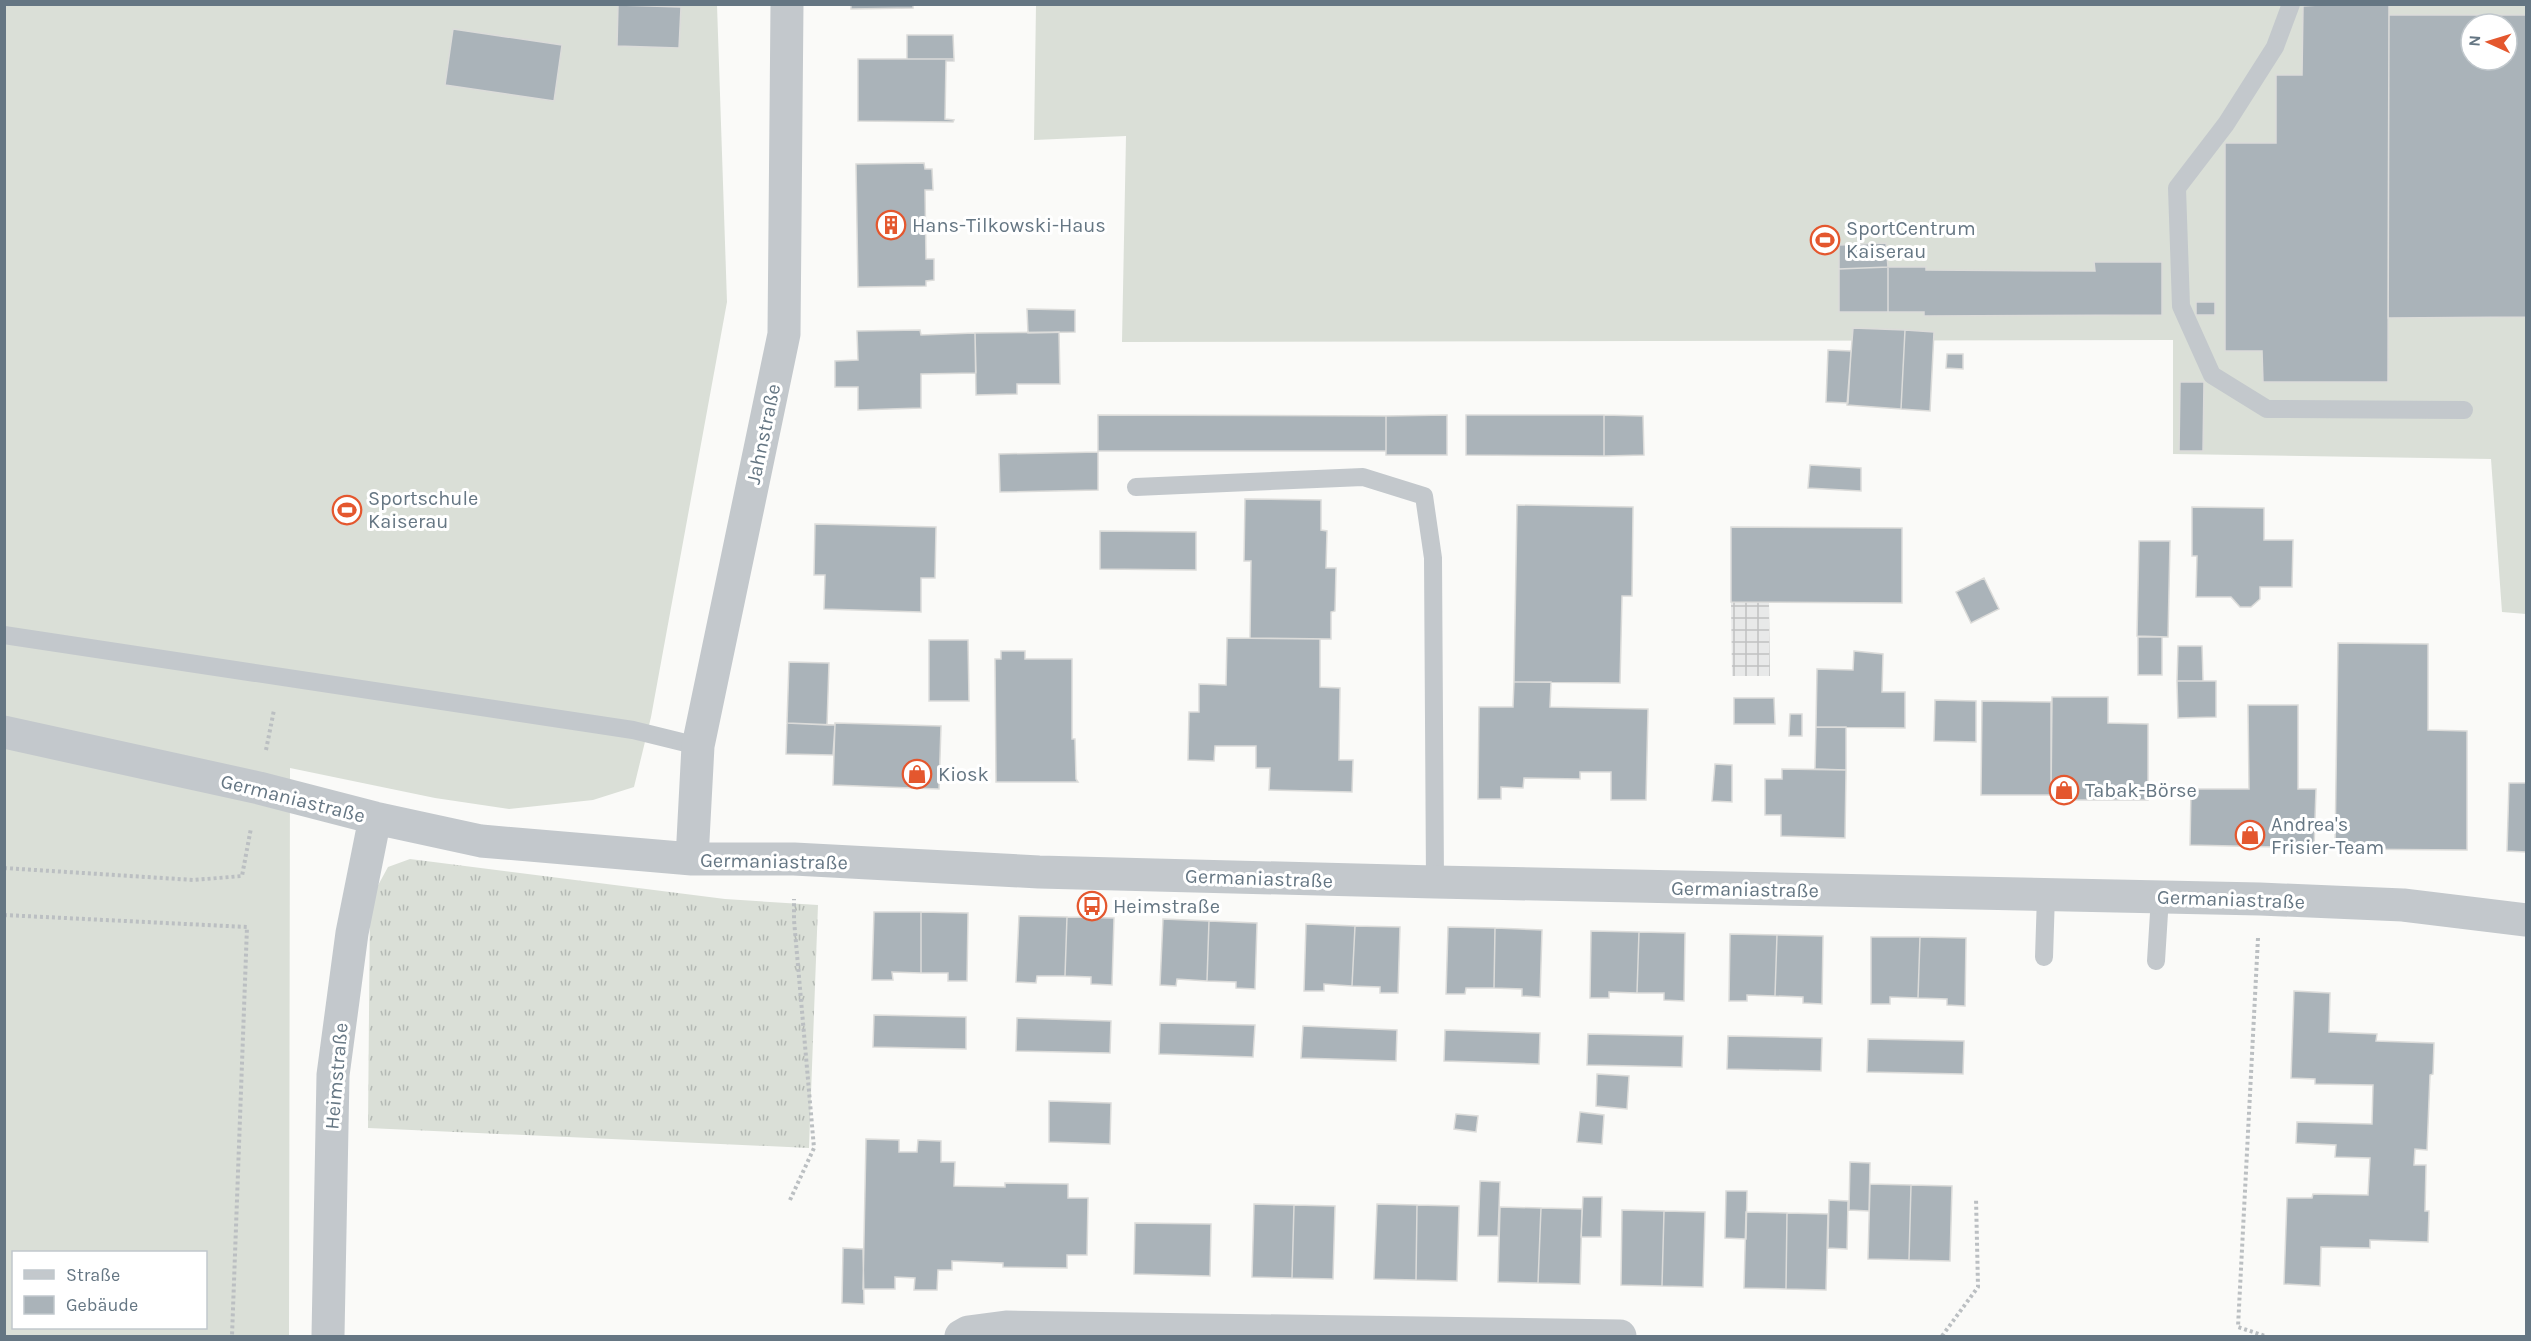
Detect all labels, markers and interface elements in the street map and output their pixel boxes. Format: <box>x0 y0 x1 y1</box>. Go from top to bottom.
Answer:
north arrow <box>2459 12 2519 72</box>
text: N <box>2465 35 2484 47</box>
building icon: Hans-Tilkowski-Haus <box>875 209 907 241</box>
place label: Hans-Tilkowski-Haus <box>912 214 1106 237</box>
place label: SportCentrum Kaiserau <box>1846 217 1976 263</box>
sports icon: SportCentrum Kaiserau <box>1809 224 1841 256</box>
street label: Jahnstraße <box>742 382 785 486</box>
place label: Sportschule Kaiserau <box>368 487 478 533</box>
sports icon: Sportschule Kaiserau <box>331 494 363 526</box>
shop icon: Kiosk <box>901 758 933 790</box>
place label: Kiosk <box>938 763 989 786</box>
street label: Germaniastraße <box>218 769 367 828</box>
shop icon: Tabak-Börse <box>2048 774 2080 806</box>
place label: Tabak-Börse <box>2085 779 2197 802</box>
place label: Andrea's Frisier-Team <box>2271 813 2384 859</box>
shop icon: Andrea's Frisier-Team <box>2234 819 2266 851</box>
street label: Germaniastraße <box>700 849 848 874</box>
street label: Germaniastraße <box>1185 864 1333 893</box>
street label: Germaniastraße <box>1671 877 1819 902</box>
street label: Germaniastraße <box>2157 885 2305 914</box>
bus stop icon: Heimstraße <box>1076 890 1108 922</box>
place label: Heimstraße <box>1113 895 1220 918</box>
street label: Heimstraße <box>320 1022 353 1130</box>
legend <box>12 1251 207 1329</box>
text: Straße <box>66 1264 120 1286</box>
text: Gebäude <box>66 1294 138 1316</box>

